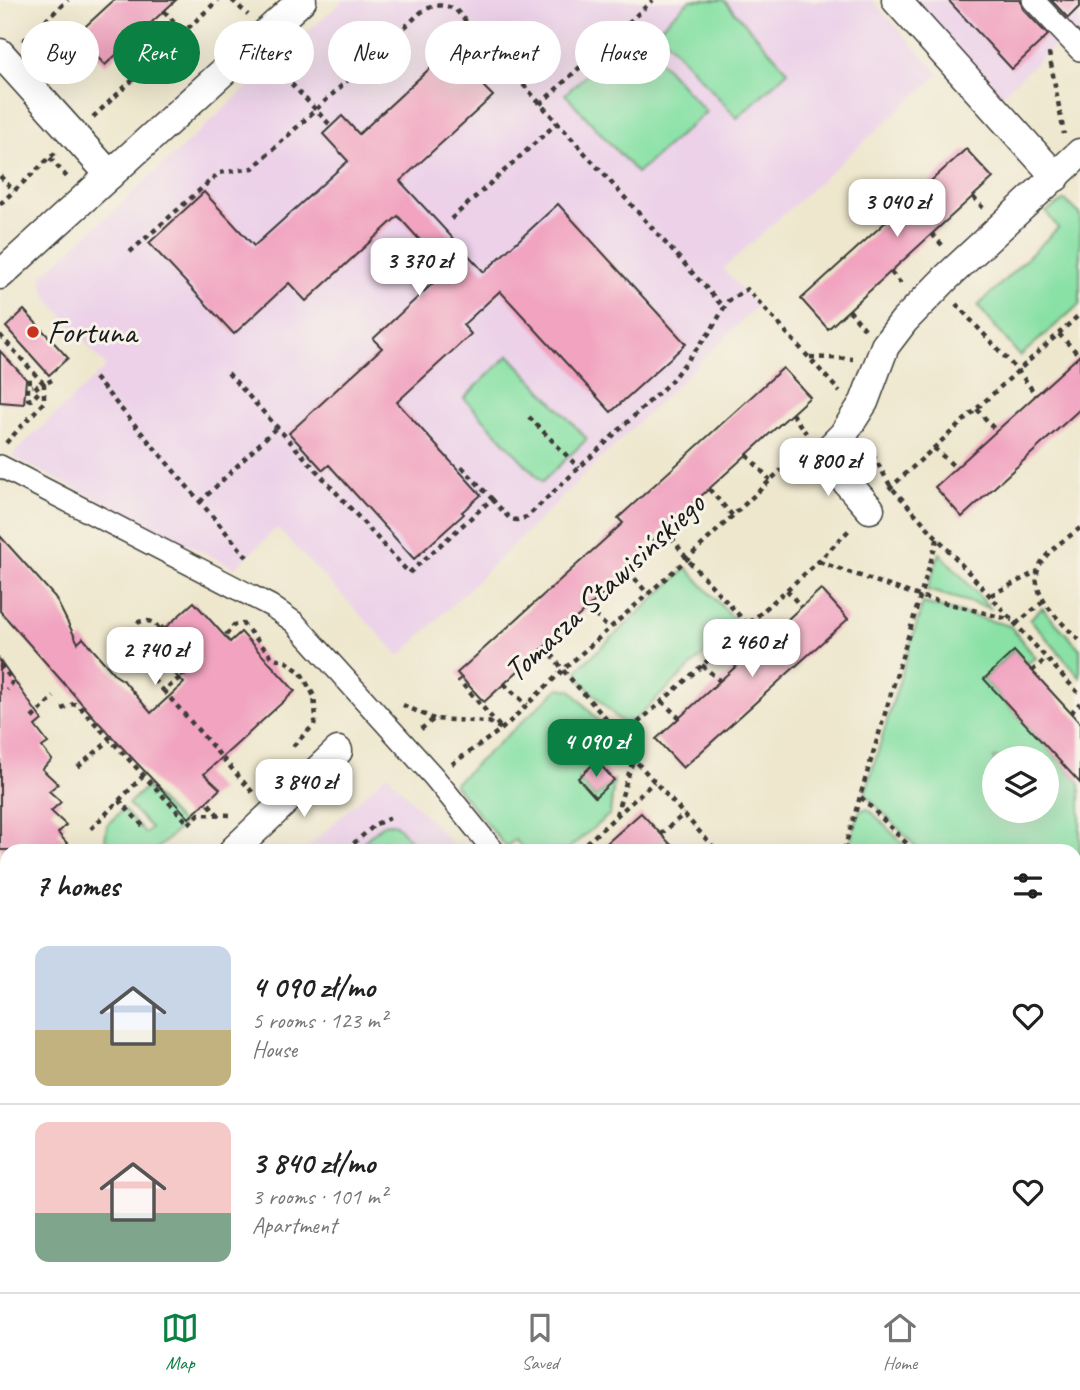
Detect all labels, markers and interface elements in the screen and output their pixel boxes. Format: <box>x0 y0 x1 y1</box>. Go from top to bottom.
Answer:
chip: Buy <box>21 21 99 84</box>
chip: Rent <box>113 21 200 84</box>
chip: Filters <box>214 21 314 84</box>
chip: New <box>328 21 411 84</box>
chip: Apartment <box>425 21 561 84</box>
chip: House <box>575 21 670 84</box>
pin: 3 040 zł <box>825 180 969 239</box>
text: 3 040 zł <box>865 187 929 216</box>
pin: 3 370 zł <box>347 238 491 298</box>
text: 3 370 zł <box>387 246 451 275</box>
place label: Fortuna <box>47 311 139 353</box>
marker: Fortuna <box>25 324 41 340</box>
pin: 4 800 zł <box>756 438 900 498</box>
text: 4 800 zł <box>796 446 860 475</box>
street label: Tomasza Stawisińskiego <box>495 482 714 691</box>
pin: 2 460 zł <box>680 620 824 679</box>
text: 2 460 zł <box>719 627 785 656</box>
pin: 2 740 zł <box>83 628 227 687</box>
text: 2 740 zł <box>123 635 187 664</box>
pin: 4 090 zł <box>524 720 668 779</box>
text: 4 090 zł <box>564 727 628 756</box>
map controls <box>982 746 1059 823</box>
button: layers <box>982 746 1059 823</box>
pin: 3 840 zł <box>232 760 376 819</box>
text: 3 840 zł <box>272 767 336 796</box>
text: 7 homes <box>35 867 120 905</box>
icon: filters <box>1009 867 1047 905</box>
text: 4 090 zł/mo <box>252 968 375 1006</box>
icon: home <box>91 974 175 1058</box>
icon: heart <box>1009 997 1047 1035</box>
text: 5 rooms · 123 m² <box>252 1006 387 1035</box>
text: House <box>252 1035 297 1064</box>
text: 3 840 zł/mo <box>252 1144 375 1182</box>
icon: home <box>91 1150 175 1234</box>
icon: heart <box>1009 1173 1047 1211</box>
text: 3 rooms · 101 m² <box>252 1182 387 1211</box>
text: Apartment <box>252 1211 337 1240</box>
tab: Map <box>161 1309 199 1375</box>
tab: Saved <box>521 1309 559 1375</box>
tab: Home <box>881 1309 919 1375</box>

